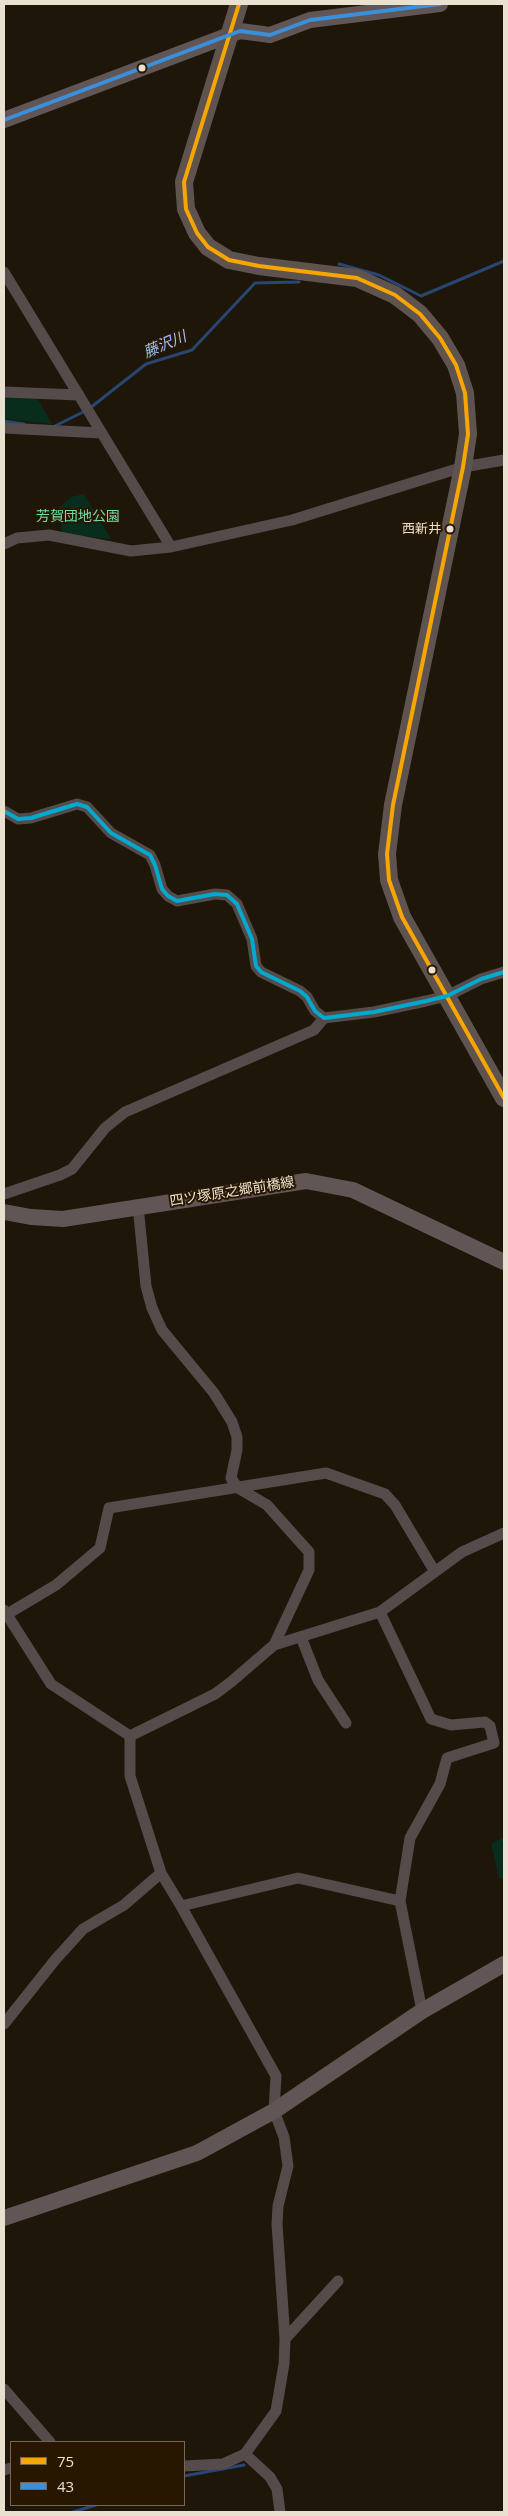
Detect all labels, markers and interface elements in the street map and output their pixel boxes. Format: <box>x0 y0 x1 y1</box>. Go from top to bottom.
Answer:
unlabelled marker <box>137 63 147 73</box>
water label: 藤沢川 <box>141 328 189 362</box>
park label: 芳賀団地公園 <box>36 509 120 525</box>
place label: 西新井 <box>402 521 441 537</box>
marker: 西新井 <box>445 524 455 534</box>
unlabelled marker <box>427 965 437 975</box>
street label: 四ツ塚原之郷前橋線 <box>168 1174 296 1210</box>
legend <box>10 2441 185 2506</box>
text: 75 <box>57 2451 74 2471</box>
text: 43 <box>57 2476 74 2496</box>

